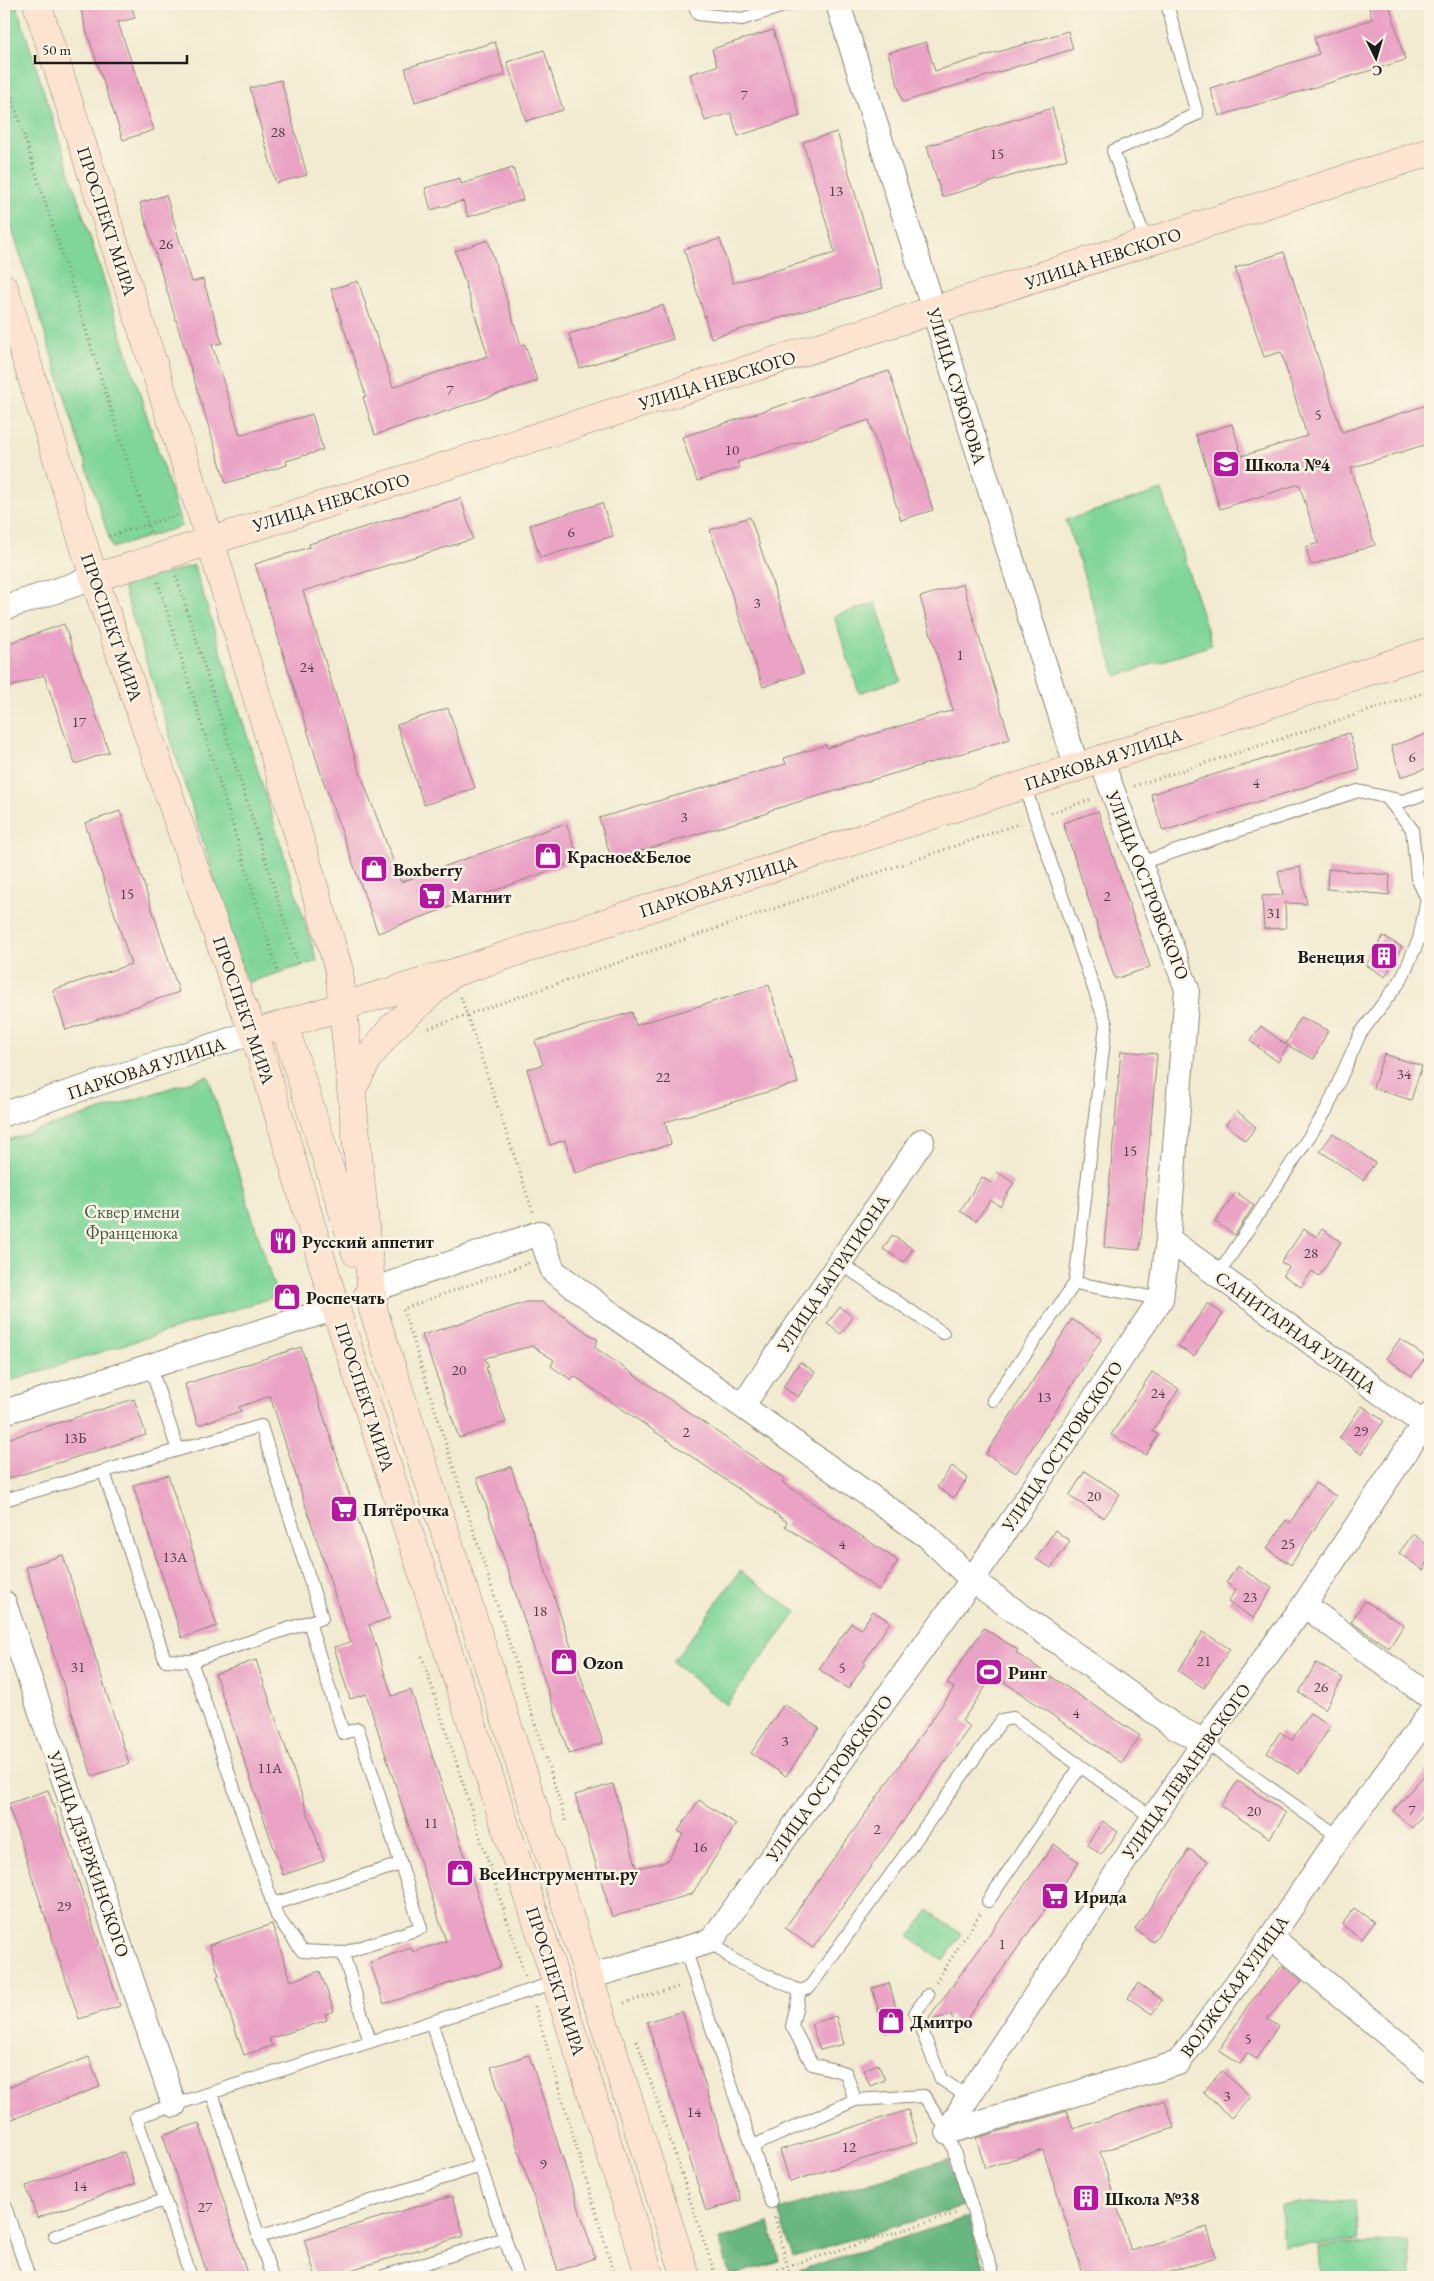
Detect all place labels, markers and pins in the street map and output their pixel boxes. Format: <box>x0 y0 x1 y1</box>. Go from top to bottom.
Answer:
school or university icon: Школа №4 <box>1211 449 1241 479</box>
place label: Школа №4 <box>1245 453 1330 476</box>
shop icon: Красное&Белое <box>533 841 563 871</box>
place label: Красное&Белое <box>567 845 692 868</box>
shop icon: Boxberry <box>359 854 389 884</box>
place label: Boxberry <box>393 858 463 881</box>
supermarket icon: Магнит <box>417 881 447 911</box>
place label: Магнит <box>451 885 511 908</box>
building icon: Венеция <box>1369 941 1399 971</box>
place label: Венеция <box>1298 945 1365 968</box>
restaurant icon: Русский аппетит <box>268 1226 298 1256</box>
place label: Русский аппетит <box>302 1230 434 1253</box>
shop icon: Роспечать <box>272 1282 302 1312</box>
place label: Роспечать <box>306 1286 385 1309</box>
supermarket icon: Пятёрочка <box>329 1494 359 1524</box>
place label: Пятёрочка <box>363 1498 449 1521</box>
shop icon: Ozon <box>549 1647 579 1677</box>
place label: Ozon <box>583 1651 624 1674</box>
sports icon: Ринг <box>974 1657 1004 1687</box>
place label: Ринг <box>1008 1661 1047 1684</box>
shop icon: ВсеИнструменты.ру <box>445 1858 475 1888</box>
place label: ВсеИнструменты.ру <box>479 1862 638 1885</box>
supermarket icon: Ирида <box>1040 1881 1070 1911</box>
place label: Ирида <box>1074 1885 1127 1908</box>
shop icon: Дмитро <box>876 2006 906 2036</box>
place label: Дмитро <box>910 2010 973 2033</box>
building icon: Школа №38 <box>1071 2183 1101 2213</box>
place label: Школа №38 <box>1105 2187 1199 2210</box>

